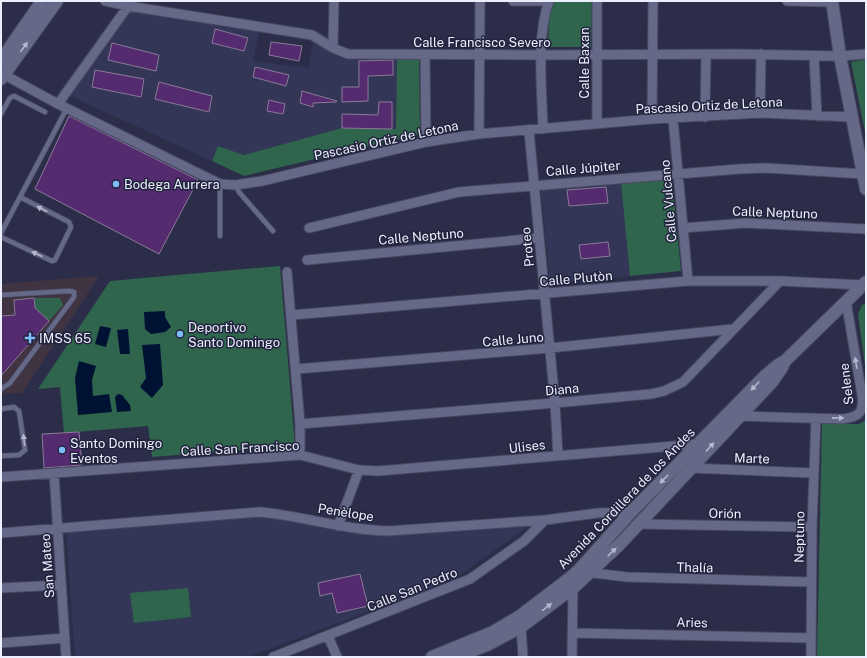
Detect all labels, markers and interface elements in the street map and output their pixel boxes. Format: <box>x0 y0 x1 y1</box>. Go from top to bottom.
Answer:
street label: Calle Baxan <box>577 27 592 99</box>
street label: Calle Francisco Severo <box>413 35 551 50</box>
one-way arrow <box>20 42 28 53</box>
street label: Pascasio Ortiz de Letona <box>635 94 783 117</box>
street label: Pascasio Ortiz de Letona <box>312 118 460 163</box>
street label: Calle Júpiter <box>545 158 621 179</box>
street label: Calle Vulcano <box>657 159 680 243</box>
place label: Bodega Aurrera <box>124 177 220 192</box>
marker: Bodega Aurrera <box>111 179 121 189</box>
street label: Calle Neptuno <box>732 204 818 221</box>
one-way arrow <box>36 205 48 212</box>
street label: Calle Neptuno <box>378 225 464 248</box>
street label: Proteo <box>518 226 537 268</box>
one-way arrow <box>31 251 43 257</box>
street label: Calle Plutòn <box>539 268 613 289</box>
place label: Deportivo Santo Domingo <box>188 320 280 350</box>
marker: Deportivo Santo Domingo <box>175 329 185 339</box>
street label: Calle Juno <box>482 329 544 350</box>
place label: IMSS 65 <box>39 331 91 346</box>
marker: IMSS 65 <box>24 332 36 344</box>
one-way arrow <box>853 357 859 369</box>
street label: Selene <box>836 362 856 406</box>
street label: Diana <box>544 381 580 398</box>
one-way arrow <box>750 381 760 391</box>
one-way arrow <box>832 415 844 422</box>
street label: Avenida Cordillera de los Andes <box>555 425 698 572</box>
one-way arrow <box>21 434 27 446</box>
place label: Santo Domingo Eventos <box>70 436 162 466</box>
street label: Ulises <box>508 437 546 456</box>
street label: Calle San Francisco <box>180 438 300 459</box>
one-way arrow <box>706 441 715 452</box>
marker: Santo Domingo Eventos <box>57 445 67 455</box>
street label: Marte <box>734 450 770 467</box>
one-way arrow <box>659 474 669 484</box>
street label: Penèlope <box>317 501 375 524</box>
street label: Orión <box>709 506 741 521</box>
street label: Neptuno <box>792 511 807 563</box>
street label: San Mateo <box>38 533 57 599</box>
one-way arrow <box>607 547 617 556</box>
street label: Thalía <box>677 560 713 575</box>
street label: Calle San Pedro <box>365 565 460 614</box>
one-way arrow <box>542 603 553 611</box>
street label: Aries <box>676 615 708 630</box>

